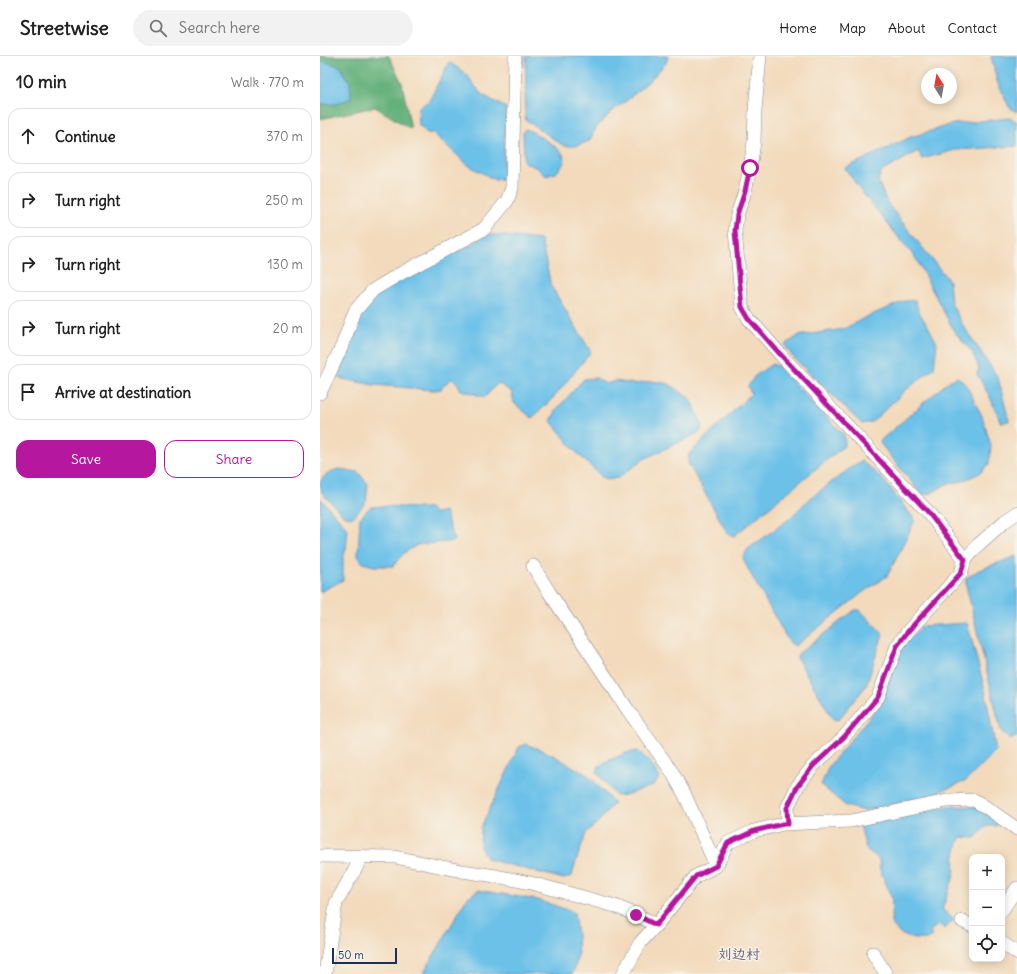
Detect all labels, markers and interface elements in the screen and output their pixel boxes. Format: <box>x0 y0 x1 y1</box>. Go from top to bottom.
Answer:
search box <box>133 10 413 46</box>
text: Streetwise <box>20 16 109 40</box>
icon: search <box>147 17 169 39</box>
text: Search here <box>179 18 260 37</box>
text: Home <box>779 19 817 37</box>
text: Map <box>839 19 866 37</box>
text: About <box>888 19 926 37</box>
text: Contact <box>948 19 997 37</box>
north arrow <box>921 68 957 104</box>
text: 10 min <box>16 71 67 93</box>
text: Walk · 770 m <box>231 74 304 91</box>
icon: ahead <box>17 125 39 147</box>
text: Continue <box>55 127 116 146</box>
text: 370 m <box>266 128 303 145</box>
route start <box>741 159 759 177</box>
icon: right <box>17 189 39 211</box>
text: Turn right <box>55 191 120 210</box>
text: 250 m <box>265 192 303 209</box>
icon: right <box>17 253 39 275</box>
text: Turn right <box>55 255 120 274</box>
text: 130 m <box>267 256 303 273</box>
icon: right <box>17 317 39 339</box>
text: Turn right <box>55 319 120 338</box>
text: 20 m <box>273 320 303 337</box>
icon: arrive <box>17 381 39 403</box>
text: Arrive at destination <box>55 383 191 402</box>
button: Save <box>16 440 156 478</box>
button: Share <box>164 440 304 478</box>
map controls <box>969 854 1005 962</box>
button: + <box>969 854 1005 890</box>
button: − <box>969 890 1005 926</box>
route end <box>627 906 645 924</box>
button: locate <box>969 926 1005 962</box>
district label: 刘边村 <box>718 945 760 963</box>
scale bar <box>332 946 397 965</box>
text: 50 m <box>338 948 364 962</box>

